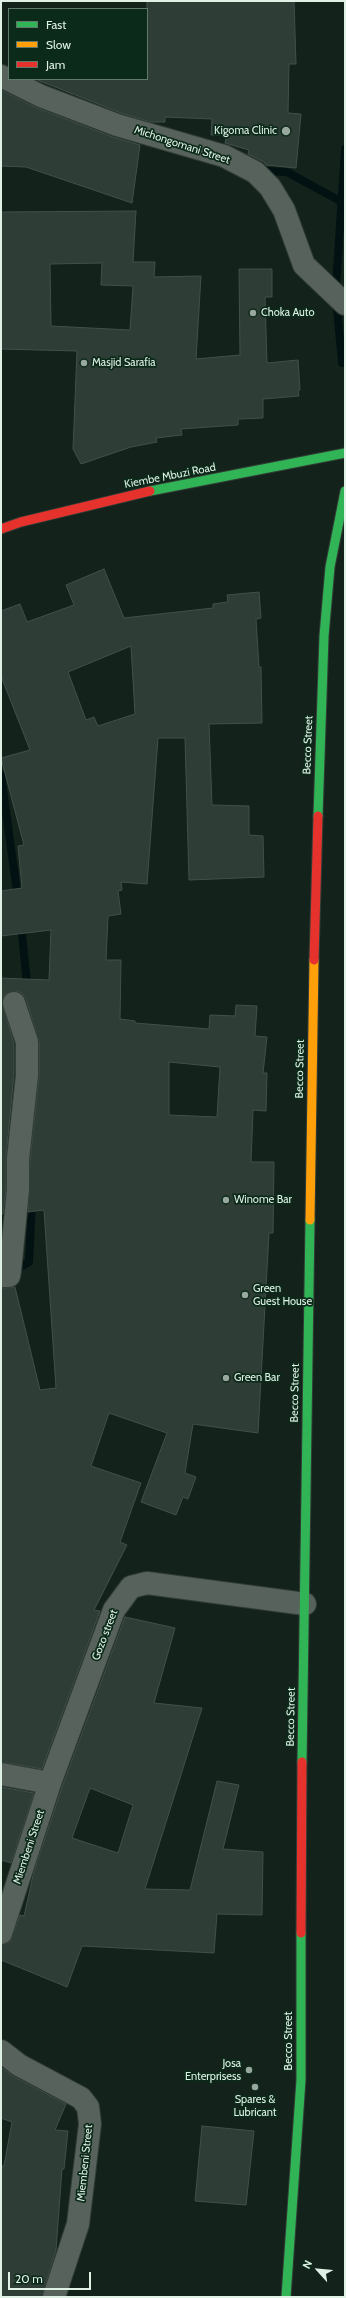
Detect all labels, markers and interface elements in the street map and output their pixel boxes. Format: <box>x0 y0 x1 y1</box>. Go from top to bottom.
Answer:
legend <box>8 8 148 80</box>
text: Fast <box>46 17 66 32</box>
text: Slow <box>46 37 71 52</box>
text: Jam <box>46 57 65 72</box>
street label: Michongomani Street <box>132 123 232 167</box>
place label: Kigoma Clinic <box>214 124 277 138</box>
marker: Kigoma Clinic <box>280 125 292 137</box>
place label: Choka Auto <box>261 306 315 320</box>
marker: Choka Auto <box>248 308 258 318</box>
place label: Masjid Sarafia <box>92 356 156 370</box>
marker: Masjid Sarafia <box>79 358 89 368</box>
street label: Kiembe Mbuzi Road <box>123 461 217 491</box>
street label: Becco Street <box>300 715 316 775</box>
street label: Becco Street <box>293 1039 307 1099</box>
place label: Winome Bar <box>234 1193 292 1207</box>
marker: Winome Bar <box>221 1195 231 1205</box>
place label: Green Guest House <box>253 1282 312 1308</box>
marker: Green Guest House <box>240 1290 250 1300</box>
street label: Becco Street <box>288 1363 302 1423</box>
place label: Green Bar <box>234 1371 280 1385</box>
marker: Green Bar <box>221 1373 231 1383</box>
street label: Gozo street <box>89 1608 121 1662</box>
street label: Becco Street <box>284 1687 298 1747</box>
street label: Miembeni Street <box>11 1808 47 1886</box>
street label: Becco Street <box>282 2012 296 2070</box>
place label: Josa Enterprisess <box>185 2057 241 2083</box>
marker: Josa Enterprisess <box>244 2065 254 2075</box>
marker: Spares & Lubricant <box>250 2082 260 2092</box>
place label: Spares & Lubricant <box>233 2093 277 2119</box>
street label: Miembeni Street <box>74 2124 96 2202</box>
north arrow <box>298 2250 338 2290</box>
text: N <box>299 2258 315 2271</box>
scale bar <box>10 2264 93 2290</box>
text: 20 m <box>15 2271 43 2286</box>

